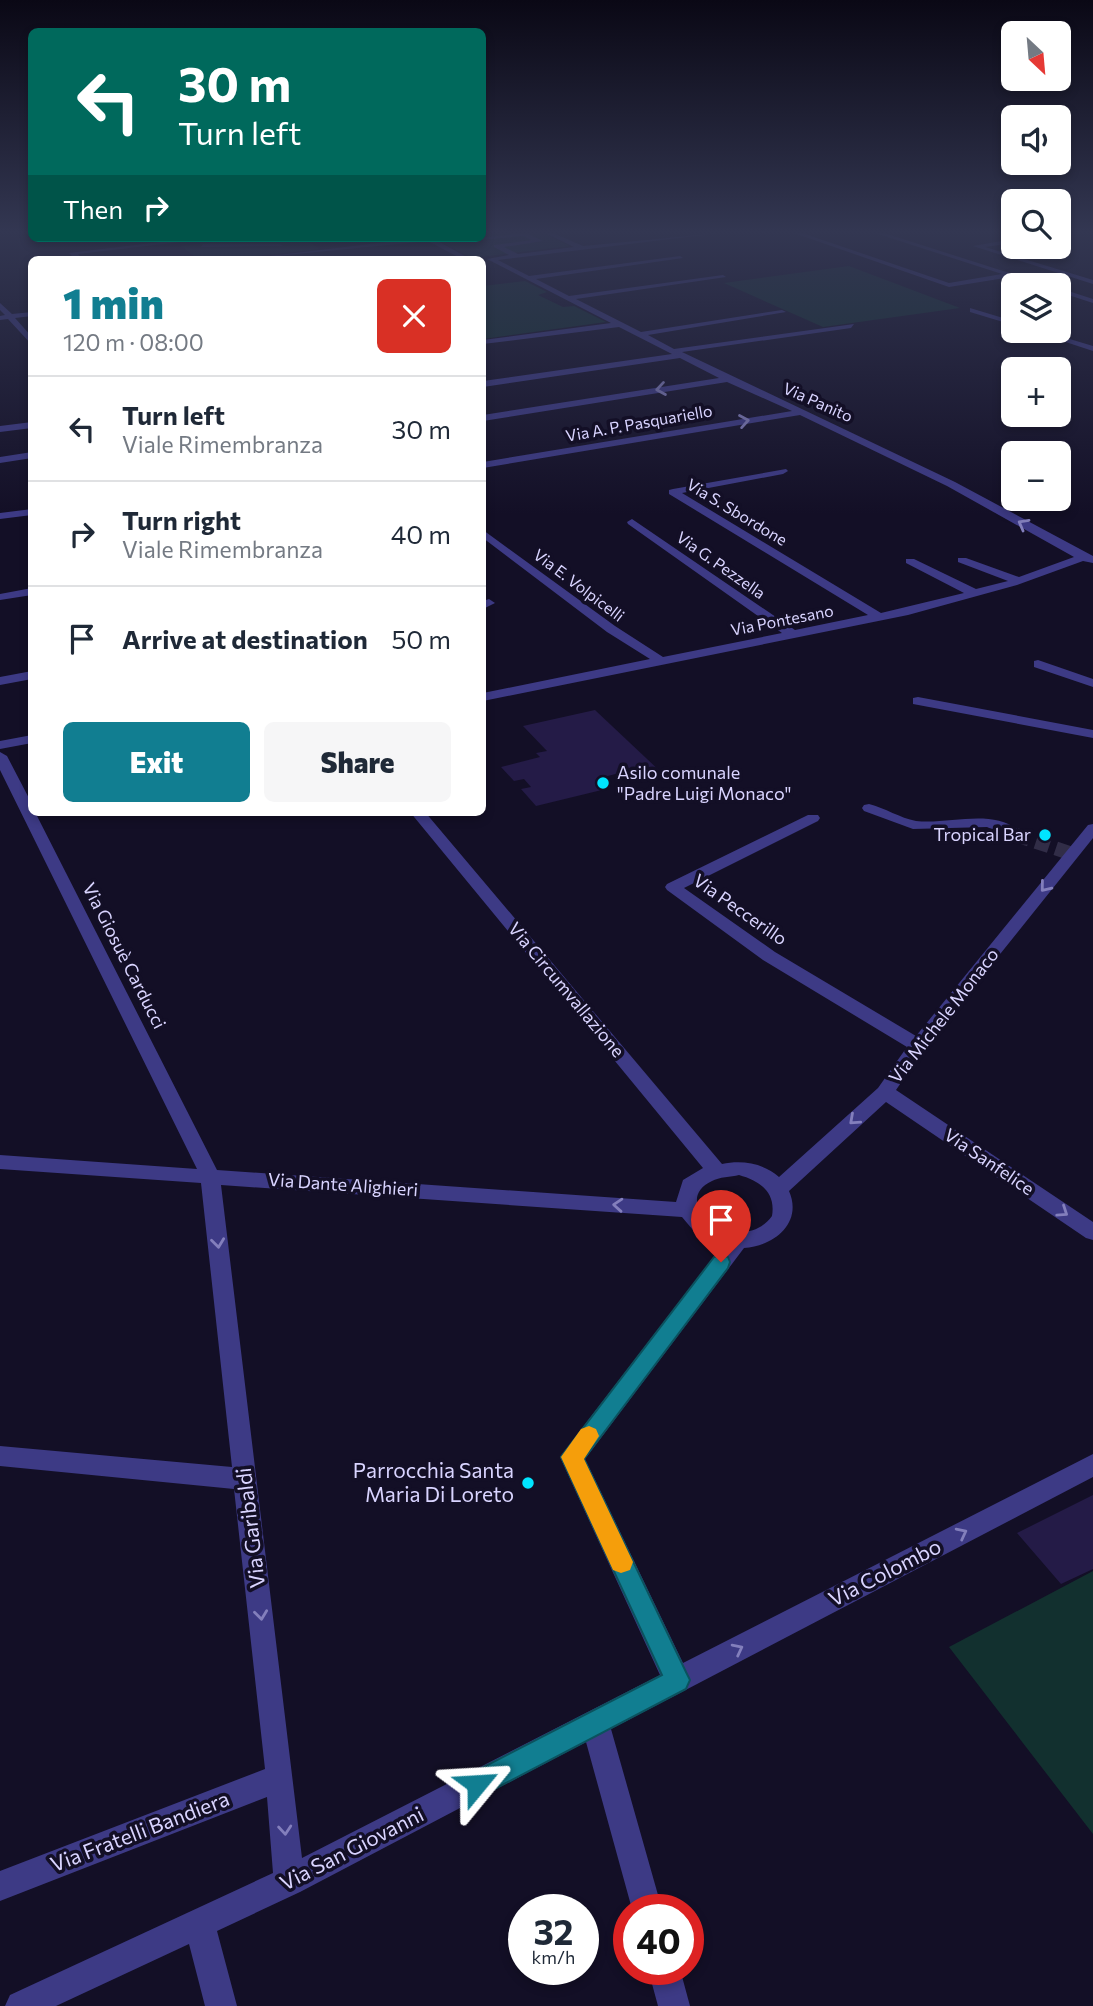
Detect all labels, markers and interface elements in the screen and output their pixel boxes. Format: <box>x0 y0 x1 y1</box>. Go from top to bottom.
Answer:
north arrow <box>1001 21 1071 91</box>
map controls <box>1001 21 1071 511</box>
text: 30 m <box>178 52 291 112</box>
icon: left <box>63 56 154 147</box>
button: sound <box>1001 105 1071 175</box>
text: Turn left <box>178 112 302 152</box>
icon: right <box>137 189 175 227</box>
button: search <box>1001 189 1071 259</box>
text: Then <box>63 193 123 224</box>
button: layers <box>1001 273 1071 343</box>
text: 1 min <box>63 276 164 328</box>
button: close <box>377 279 451 353</box>
text: 120 m · 08:00 <box>63 328 204 356</box>
button: + <box>1001 357 1071 427</box>
street label: Via Panito <box>780 378 856 425</box>
one-way arrow <box>655 381 667 396</box>
text: Turn left <box>122 399 225 430</box>
street label: Via A. P. Pasquariello <box>564 400 714 445</box>
icon: left <box>63 410 101 448</box>
text: 30 m <box>392 413 451 444</box>
one-way arrow <box>738 414 749 429</box>
text: Viale Rimembranza <box>122 430 323 458</box>
button: − <box>1001 441 1071 511</box>
street label: Via S. Sbordone <box>684 474 791 549</box>
text: Turn right <box>122 504 241 535</box>
icon: right <box>63 515 101 553</box>
text: 40 m <box>391 518 451 549</box>
one-way arrow <box>1018 519 1030 532</box>
street label: Via G. Pezzella <box>673 527 769 602</box>
text: Viale Rimembranza <box>122 535 323 563</box>
street label: Via E. Volpicelli <box>530 544 628 625</box>
street label: Via Pontesano <box>729 600 835 639</box>
icon: arrive <box>63 620 101 658</box>
text: Arrive at destination <box>122 623 368 654</box>
text: 50 m <box>391 623 451 654</box>
button: Exit <box>63 722 250 802</box>
button: Share <box>264 722 451 802</box>
place label: Asilo comunale "Padre Luigi Monaco" <box>617 761 791 804</box>
marker: Asilo comunale "Padre Luigi Monaco" <box>595 775 611 791</box>
place label: Tropical Bar <box>933 823 1031 845</box>
marker: Tropical Bar <box>1037 827 1053 843</box>
street label: Via Peccerillo <box>689 869 792 950</box>
street label: Via Giosuè Carducci <box>79 879 171 1032</box>
one-way arrow <box>1040 880 1053 892</box>
street label: Via Circumvallazione <box>504 917 630 1061</box>
street label: Via Michele Monaco <box>884 943 1003 1087</box>
one-way arrow <box>849 1111 862 1124</box>
street label: Via Sanfelice <box>940 1123 1039 1199</box>
street label: Via Dante Alighieri <box>267 1168 419 1200</box>
pin <box>691 1190 751 1262</box>
one-way arrow <box>612 1198 623 1213</box>
icon: arrive <box>702 1201 740 1239</box>
one-way arrow <box>1056 1204 1069 1217</box>
one-way arrow <box>211 1237 226 1249</box>
place label: Parrocchia Santa Maria Di Loreto <box>353 1457 514 1506</box>
street label: Via Garibaldi <box>230 1466 269 1590</box>
marker: Parrocchia Santa Maria Di Loreto <box>520 1475 536 1491</box>
one-way arrow <box>955 1528 967 1542</box>
street label: Via Colombo <box>824 1533 945 1611</box>
one-way arrow <box>253 1610 268 1621</box>
one-way arrow <box>731 1644 743 1657</box>
position arrow <box>440 1747 514 1821</box>
street label: Via Fratelli Bandiera <box>46 1785 232 1876</box>
street label: Via San Giovanni <box>275 1801 427 1895</box>
one-way arrow <box>277 1824 292 1836</box>
speed limit sign: 40 <box>613 1894 704 1985</box>
text: 32 <box>533 1909 574 1952</box>
text: km/h <box>532 1946 575 1968</box>

